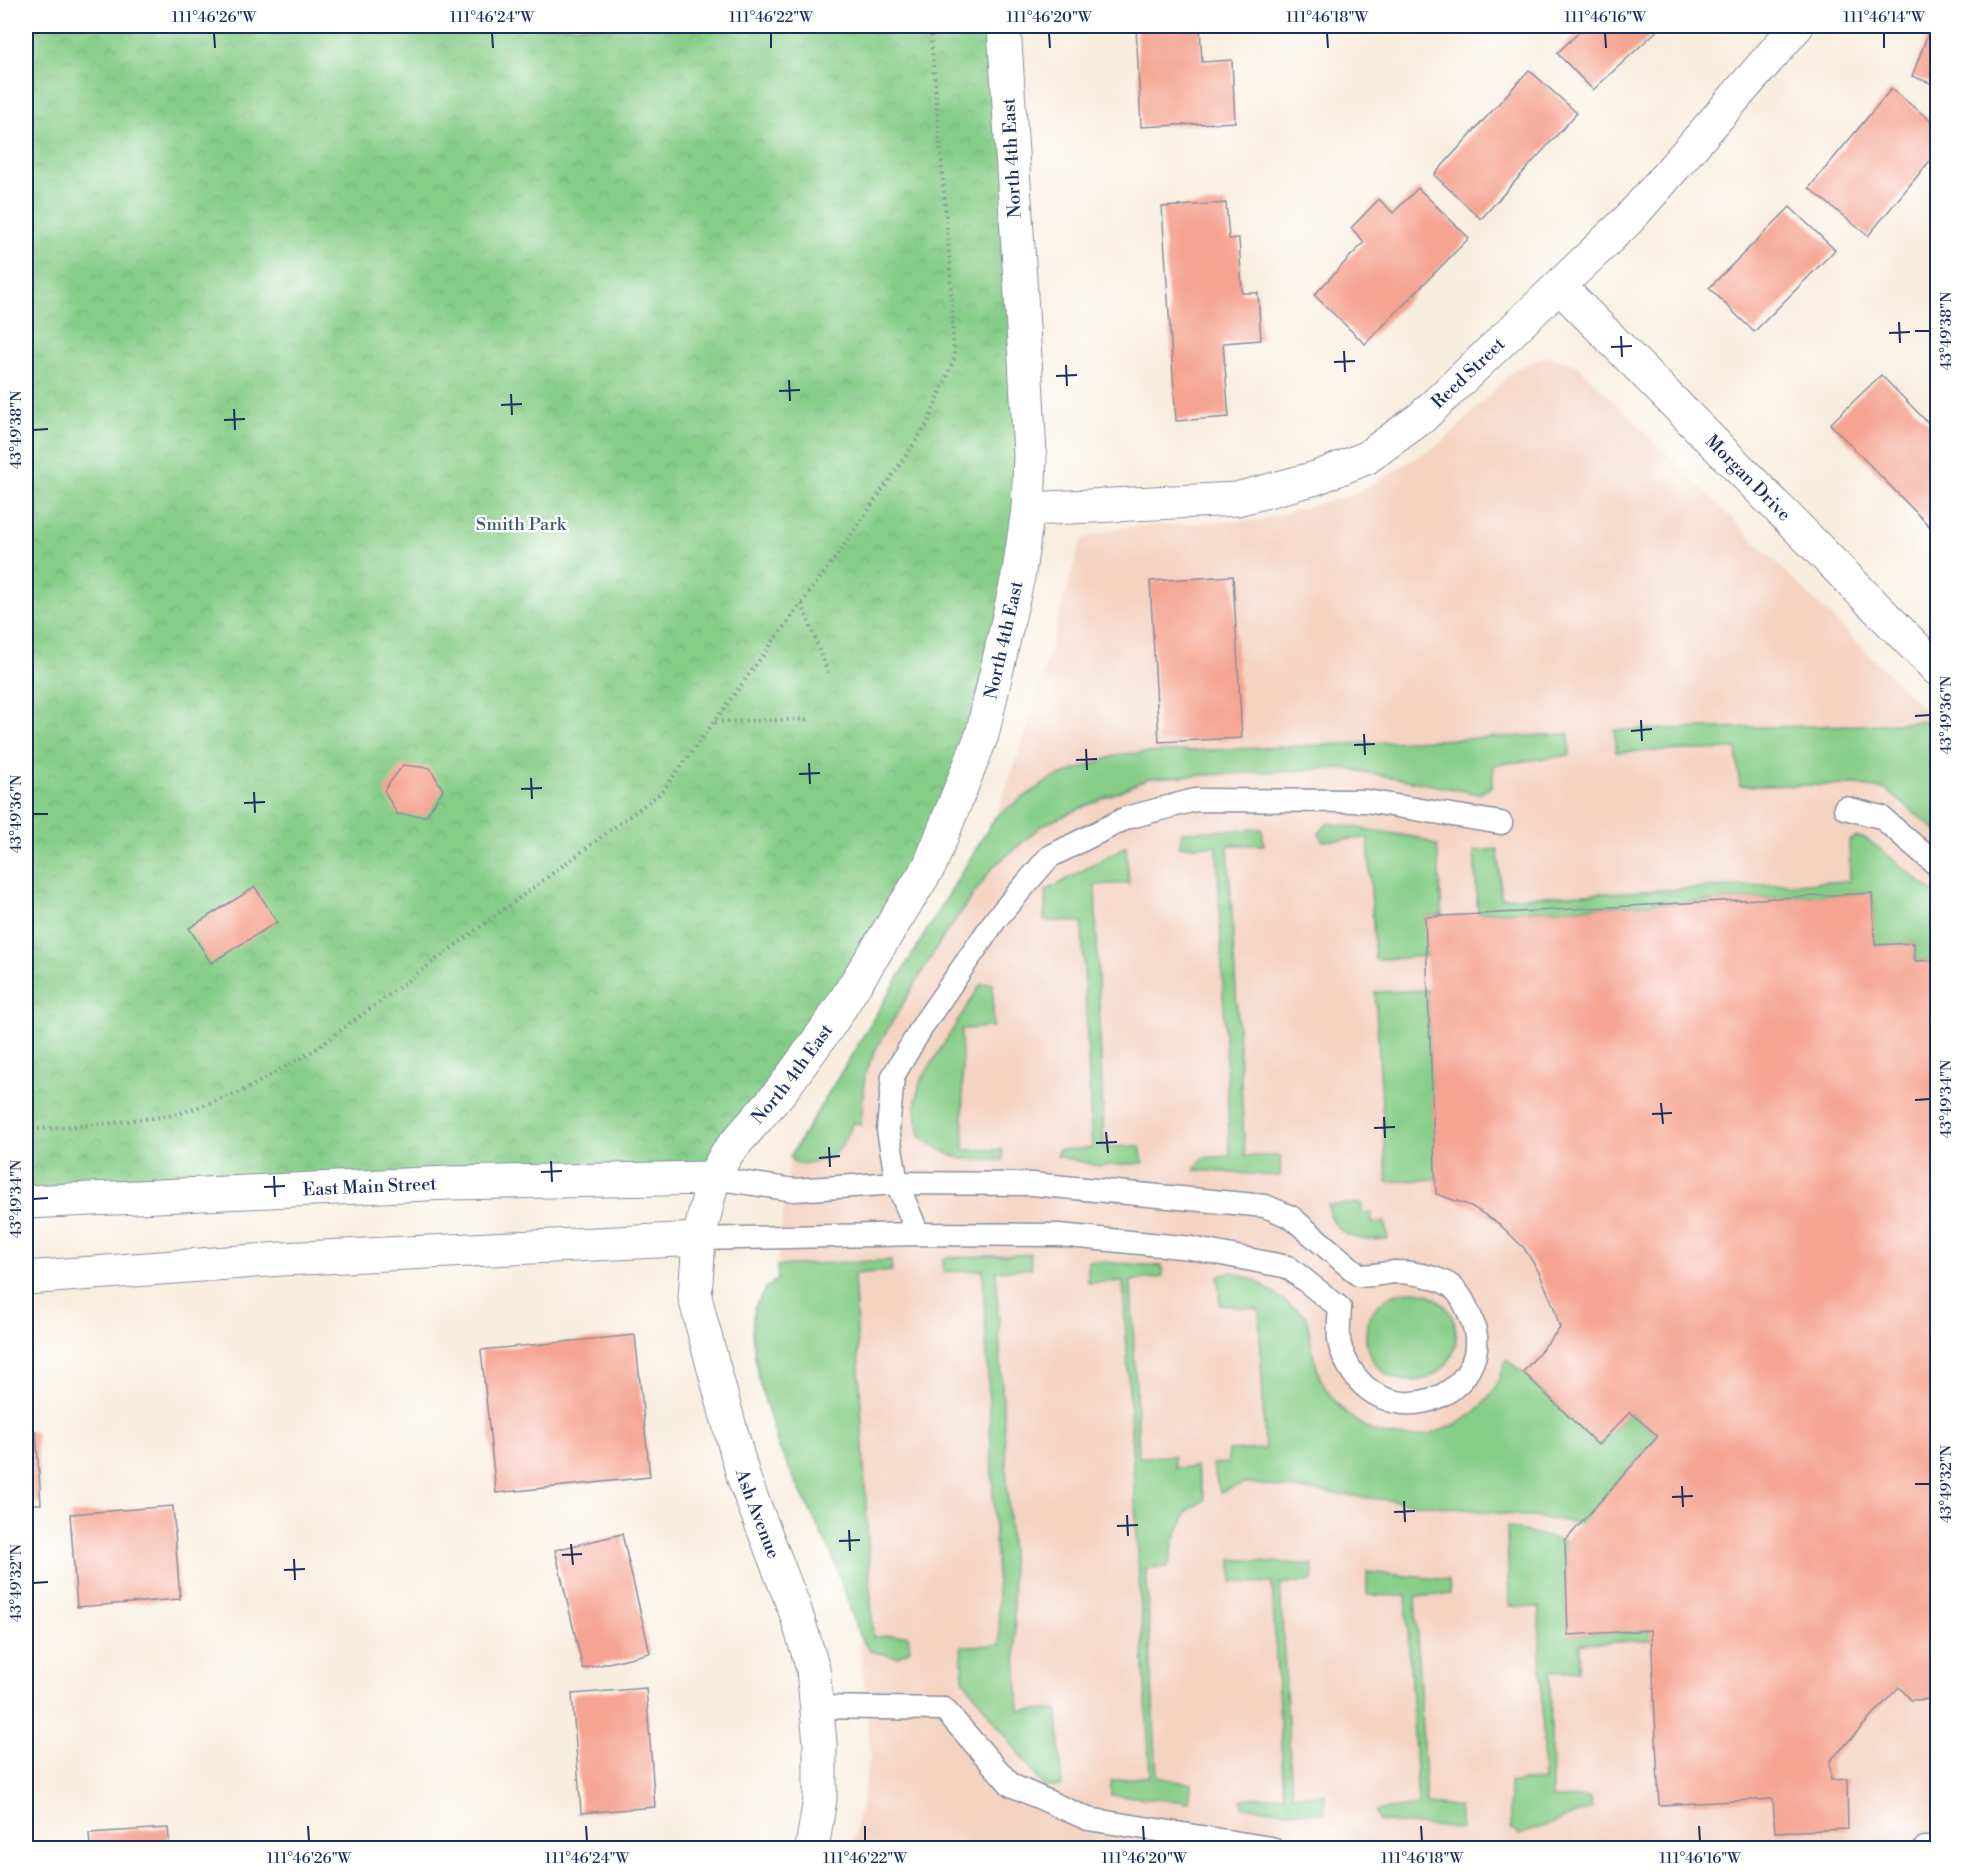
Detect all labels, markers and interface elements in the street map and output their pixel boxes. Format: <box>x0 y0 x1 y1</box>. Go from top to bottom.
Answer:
text: 111°46'26"W <box>172 8 257 27</box>
text: 111°46'24"W <box>450 8 535 27</box>
text: 111°46'22"W <box>729 8 813 27</box>
text: 111°46'20"W <box>1006 8 1092 27</box>
text: 111°46'18"W <box>1286 8 1368 27</box>
text: 111°46'16"W <box>1564 8 1646 27</box>
text: 111°46'14"W <box>1843 8 1925 27</box>
street label: North 4th East <box>997 97 1027 219</box>
text: 43°49'38"N <box>1937 292 1956 370</box>
street label: Reed Street <box>1426 332 1510 414</box>
text: 43°49'38"N <box>7 391 26 469</box>
street label: Morgan Drive <box>1701 430 1796 526</box>
park label: Smith Park <box>476 513 568 536</box>
street label: North 4th East <box>979 578 1028 701</box>
text: 43°49'36"N <box>1937 676 1956 754</box>
text: 43°49'36"N <box>7 775 26 853</box>
street label: North 4th East <box>746 1019 838 1129</box>
text: 43°49'34"N <box>1937 1060 1956 1138</box>
text: 43°49'34"N <box>7 1160 26 1238</box>
street label: East Main Street <box>302 1172 438 1201</box>
text: 43°49'32"N <box>1937 1445 1956 1523</box>
street label: Ash Avenue <box>730 1466 785 1562</box>
text: 43°49'32"N <box>7 1544 26 1622</box>
text: 111°46'26"W <box>267 1849 352 1868</box>
text: 111°46'24"W <box>545 1849 630 1868</box>
text: 111°46'22"W <box>823 1849 907 1868</box>
text: 111°46'20"W <box>1101 1849 1187 1868</box>
text: 111°46'18"W <box>1381 1849 1463 1868</box>
text: 111°46'16"W <box>1659 1849 1741 1868</box>

